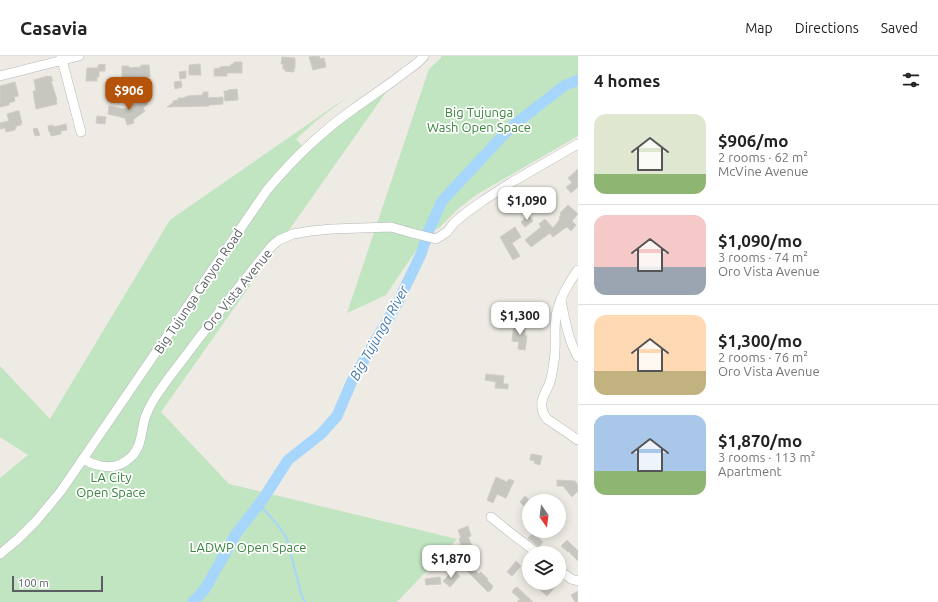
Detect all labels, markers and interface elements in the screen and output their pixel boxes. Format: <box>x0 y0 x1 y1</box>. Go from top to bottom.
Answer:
text: Casavia <box>20 17 87 39</box>
text: Map <box>745 20 773 36</box>
text: Directions <box>795 20 859 36</box>
text: Saved <box>881 20 918 36</box>
icon: filters <box>900 69 922 91</box>
text: 4 homes <box>594 71 660 90</box>
pin: $906 <box>105 77 153 111</box>
text: $906 <box>114 83 144 97</box>
park label: Big Tujunga Wash Open Space <box>427 105 531 134</box>
icon: home <box>626 130 674 178</box>
text: $906/mo <box>718 131 788 150</box>
text: 2 rooms · 62 m² <box>718 150 808 164</box>
text: McVine Avenue <box>718 164 809 178</box>
pin: $1,090 <box>494 187 560 221</box>
text: $1,090 <box>507 193 547 207</box>
street label: Big Tujunga Canyon Road <box>151 226 245 356</box>
icon: home <box>626 231 674 279</box>
text: $1,090/mo <box>718 231 802 250</box>
street label: Oro Vista Avenue <box>200 246 274 334</box>
text: 3 rooms · 74 m² <box>718 250 808 264</box>
text: Oro Vista Avenue <box>718 264 820 278</box>
water label: Big Tujunga River <box>346 282 412 383</box>
pin: $1,300 <box>487 302 553 336</box>
text: $1,300 <box>500 308 540 322</box>
icon: home <box>626 331 674 379</box>
text: $1,300/mo <box>718 331 802 350</box>
text: 2 rooms · 76 m² <box>718 350 808 364</box>
text: Oro Vista Avenue <box>718 364 820 378</box>
icon: home <box>626 431 674 479</box>
text: $1,870/mo <box>718 431 802 450</box>
text: 3 rooms · 113 m² <box>718 450 815 464</box>
text: Apartment <box>718 464 782 478</box>
park label: LA City Open Space <box>76 470 146 499</box>
north arrow <box>522 494 566 538</box>
map controls <box>522 494 566 590</box>
park label: LADWP Open Space <box>190 540 306 554</box>
pin: $1,870 <box>418 545 484 579</box>
button: layers <box>522 546 566 590</box>
text: $1,870 <box>431 551 471 565</box>
scale bar <box>12 574 103 593</box>
text: 100 m <box>18 577 49 589</box>

